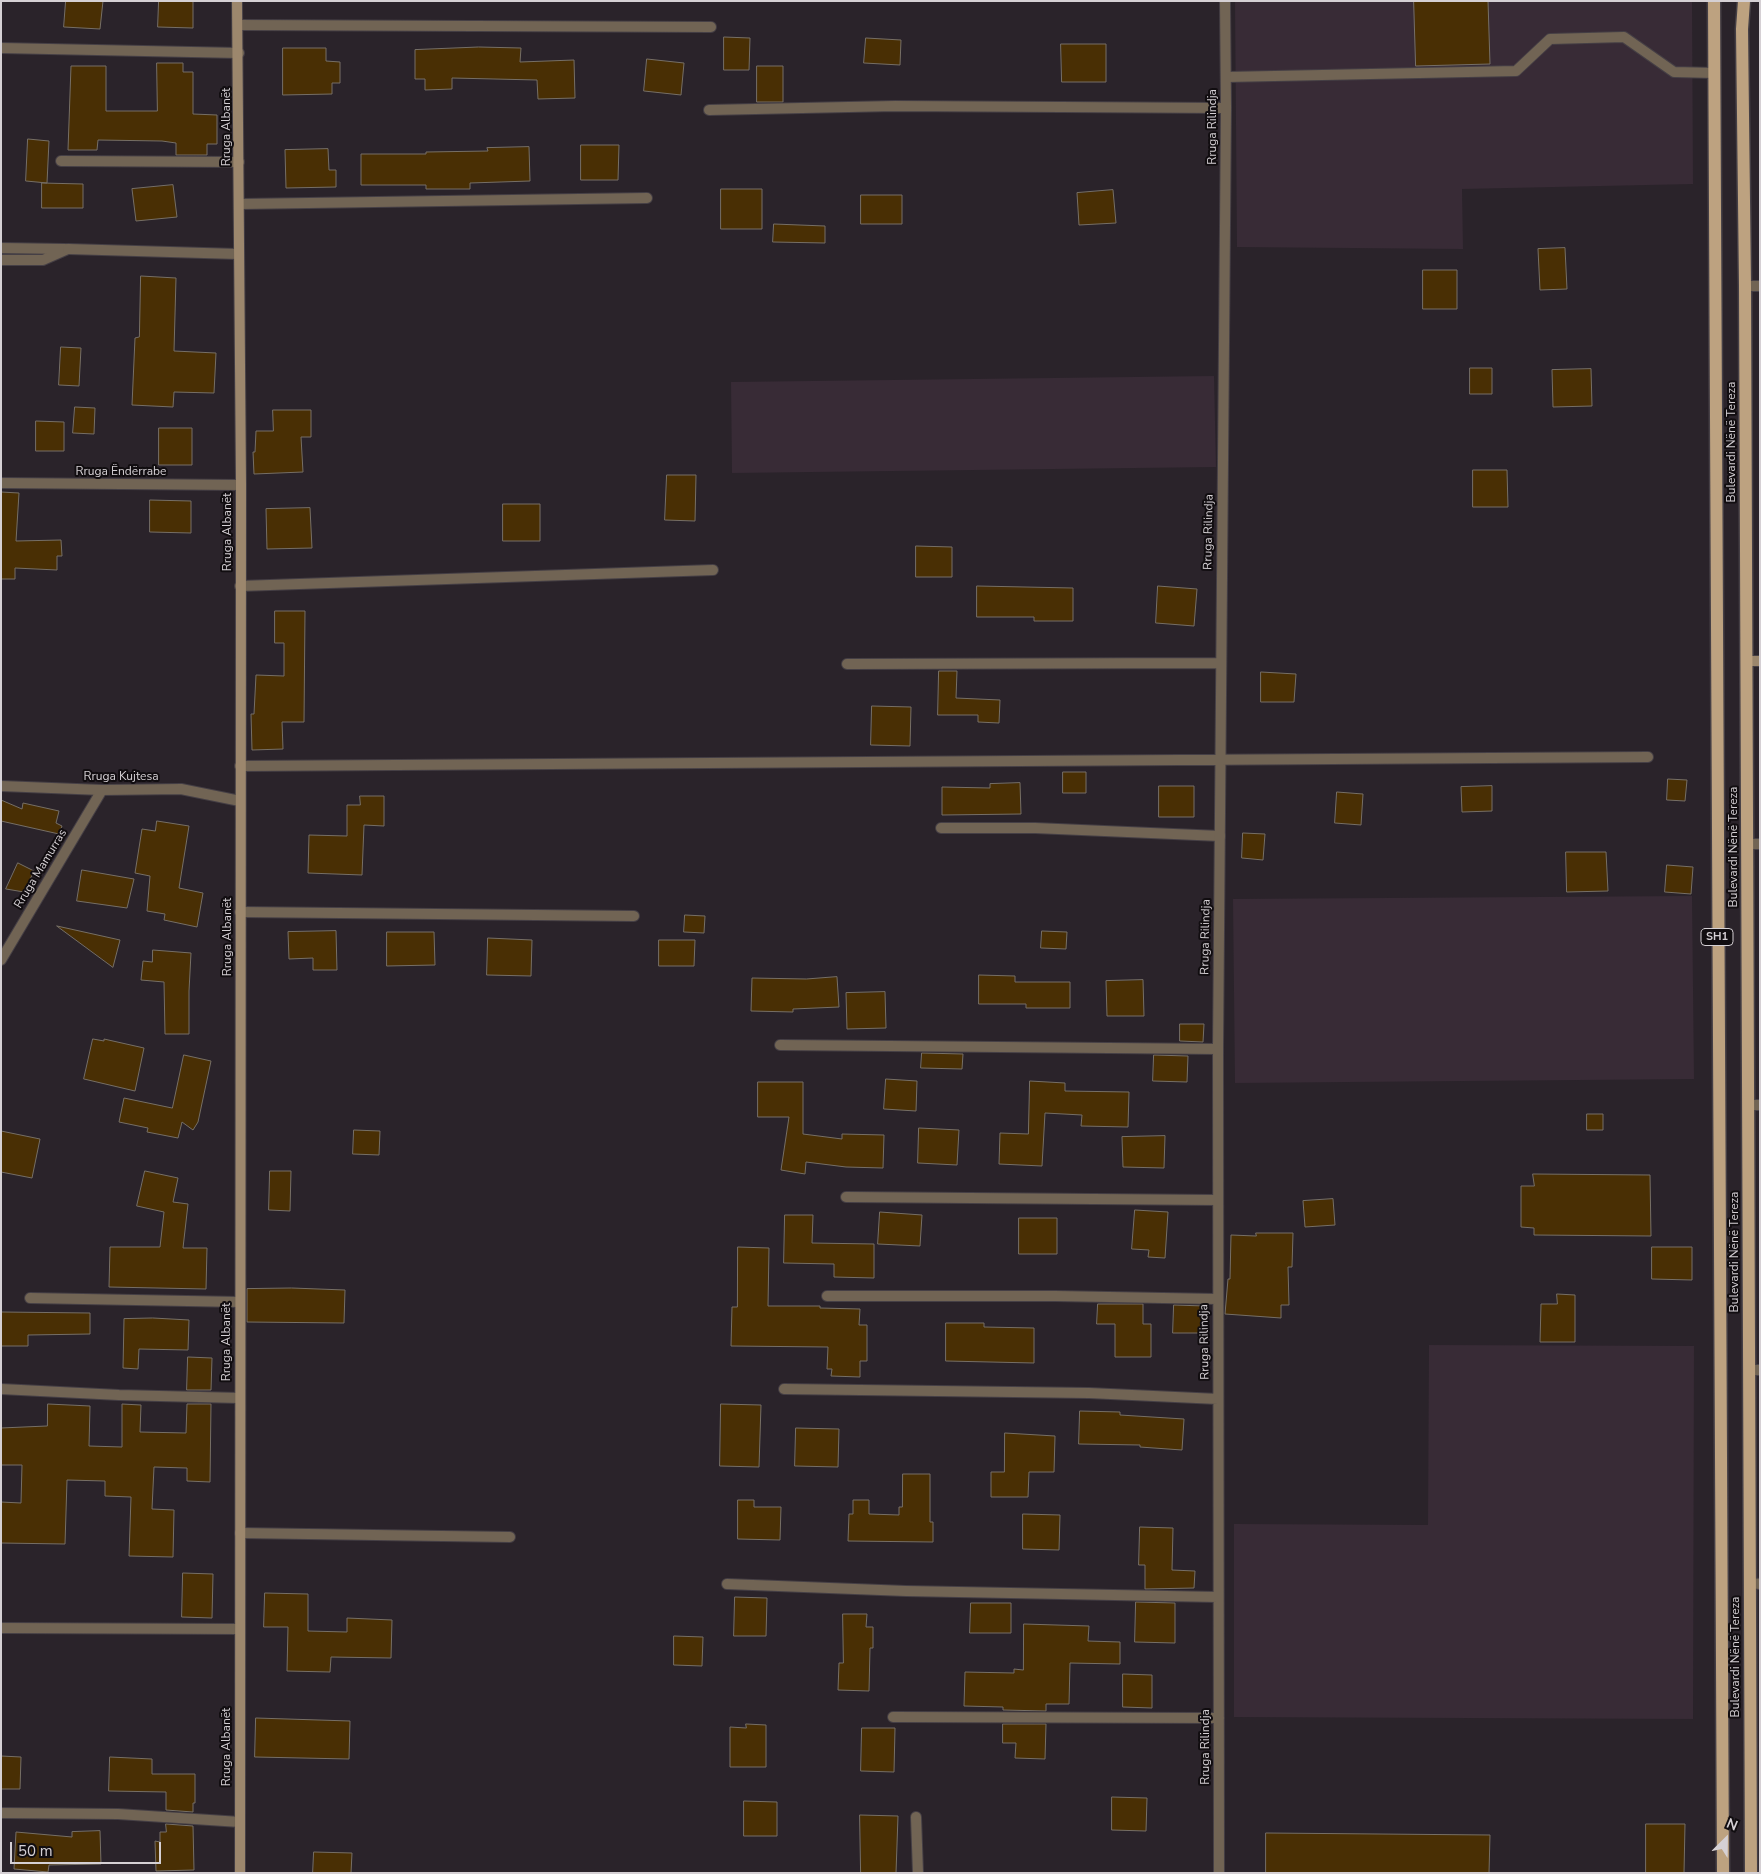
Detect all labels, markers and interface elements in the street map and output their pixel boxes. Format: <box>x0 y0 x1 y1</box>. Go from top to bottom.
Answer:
street label: Rruga Albanët <box>220 88 234 166</box>
street label: Rruga Rilindja <box>1206 89 1220 165</box>
street label: Bulevardi Nënë Tereza <box>1725 382 1739 502</box>
street label: Rruga Ëndërrabe <box>76 465 166 479</box>
street label: Rruga Albanët <box>221 493 235 571</box>
street label: Rruga Rilindja <box>1201 494 1217 570</box>
street label: Rruga Kujtesa <box>83 770 159 784</box>
street label: Bulevardi Nënë Tereza <box>1727 787 1741 907</box>
street label: Rruga Mamurras <box>12 827 70 911</box>
street label: Rruga Albanët <box>221 898 235 976</box>
street label: Rruga Rilindja <box>1198 899 1214 975</box>
road number: SH1 <box>1701 929 1733 946</box>
street label: Bulevardi Nënë Tereza <box>1728 1192 1742 1312</box>
street label: Rruga Albanët <box>220 1303 234 1381</box>
street label: Rruga Rilindja <box>1197 1304 1213 1380</box>
street label: Bulevardi Nënë Tereza <box>1729 1597 1743 1717</box>
street label: Rruga Albanët <box>220 1708 234 1786</box>
street label: Rruga Rilindja <box>1199 1709 1213 1785</box>
north arrow <box>1701 1814 1751 1864</box>
text: N <box>1724 1814 1741 1836</box>
scale bar <box>12 1832 164 1864</box>
text: 50 m <box>18 1841 53 1861</box>

